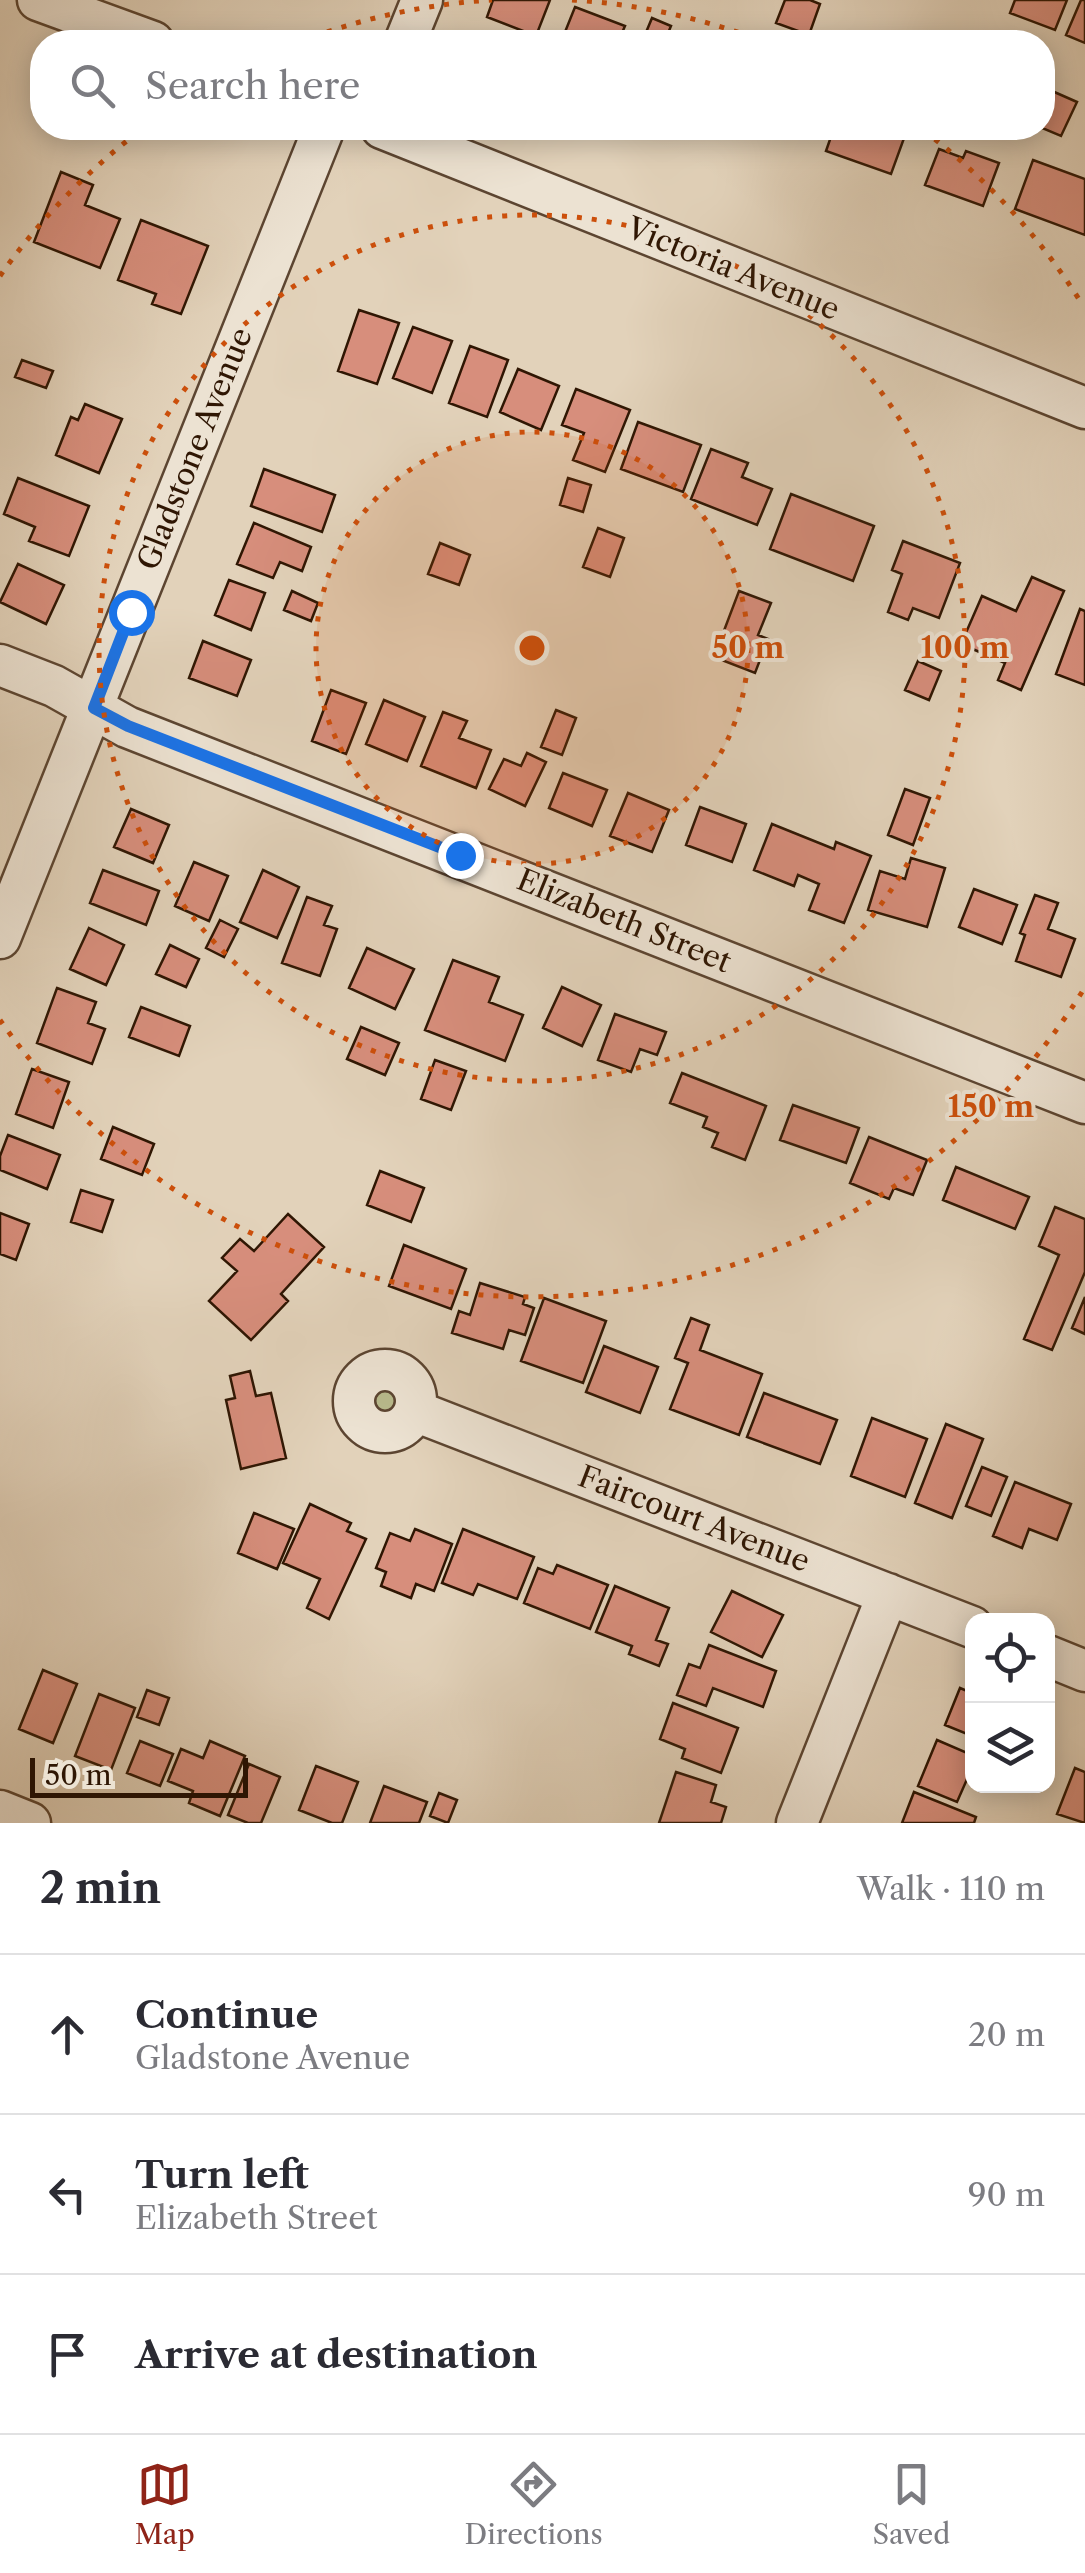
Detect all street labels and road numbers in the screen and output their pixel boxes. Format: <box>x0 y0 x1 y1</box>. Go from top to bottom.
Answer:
street label: Victoria Avenue <box>620 209 845 328</box>
street label: Gladstone Avenue <box>129 322 260 575</box>
street label: Elizabeth Street <box>512 861 737 980</box>
street label: Faircourt Avenue <box>573 1457 815 1580</box>

